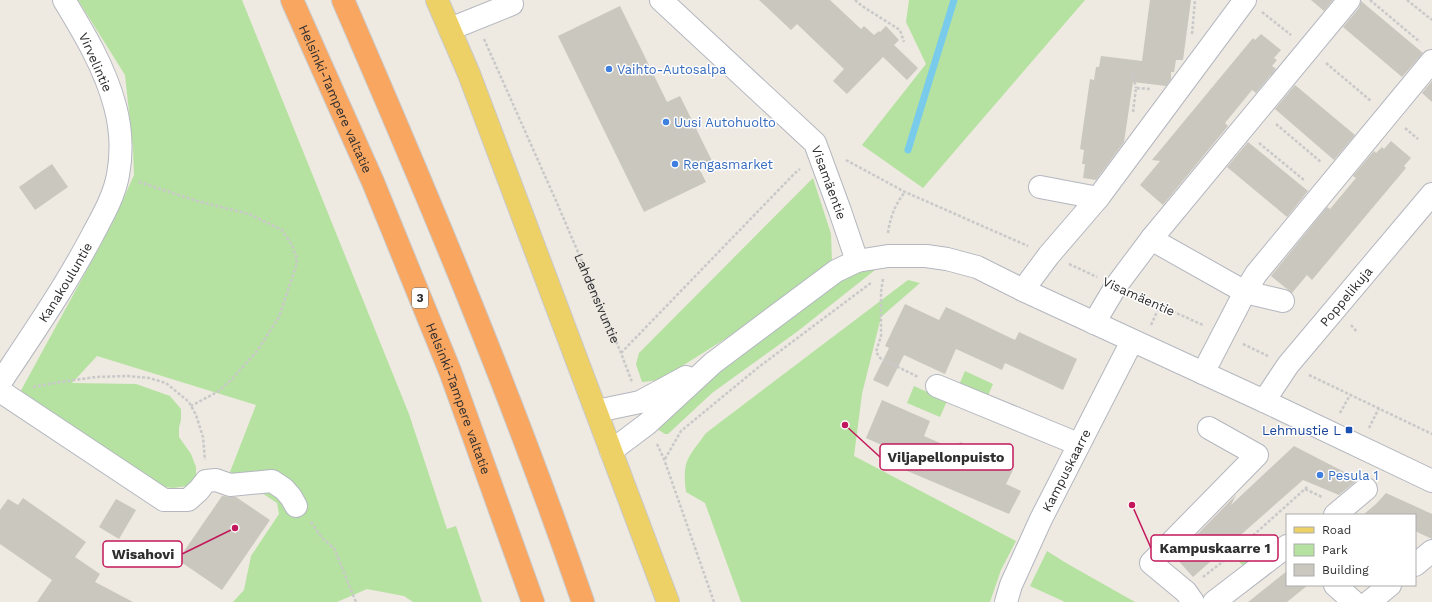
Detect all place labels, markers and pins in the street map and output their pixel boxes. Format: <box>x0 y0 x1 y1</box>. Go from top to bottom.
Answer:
place label: Vaihto-Autosalpa <box>617 62 727 77</box>
marker: Vaihto-Autosalpa <box>604 64 614 74</box>
place label: Uusi Autohuolto <box>674 115 776 130</box>
marker: Uusi Autohuolto <box>661 117 671 127</box>
place label: Rengasmarket <box>683 157 774 172</box>
marker: Rengasmarket <box>670 159 680 169</box>
place label: Lehmustie L <box>1262 423 1341 438</box>
marker: Lehmustie L <box>1344 425 1354 435</box>
callout: Viljapellonpuisto <box>880 444 1013 470</box>
place label: Pesula 1 <box>1328 468 1378 483</box>
marker: Pesula 1 <box>1315 470 1325 480</box>
callout: Kampuskaarre 1 <box>1151 535 1278 561</box>
callout: Wisahovi <box>103 541 182 567</box>

